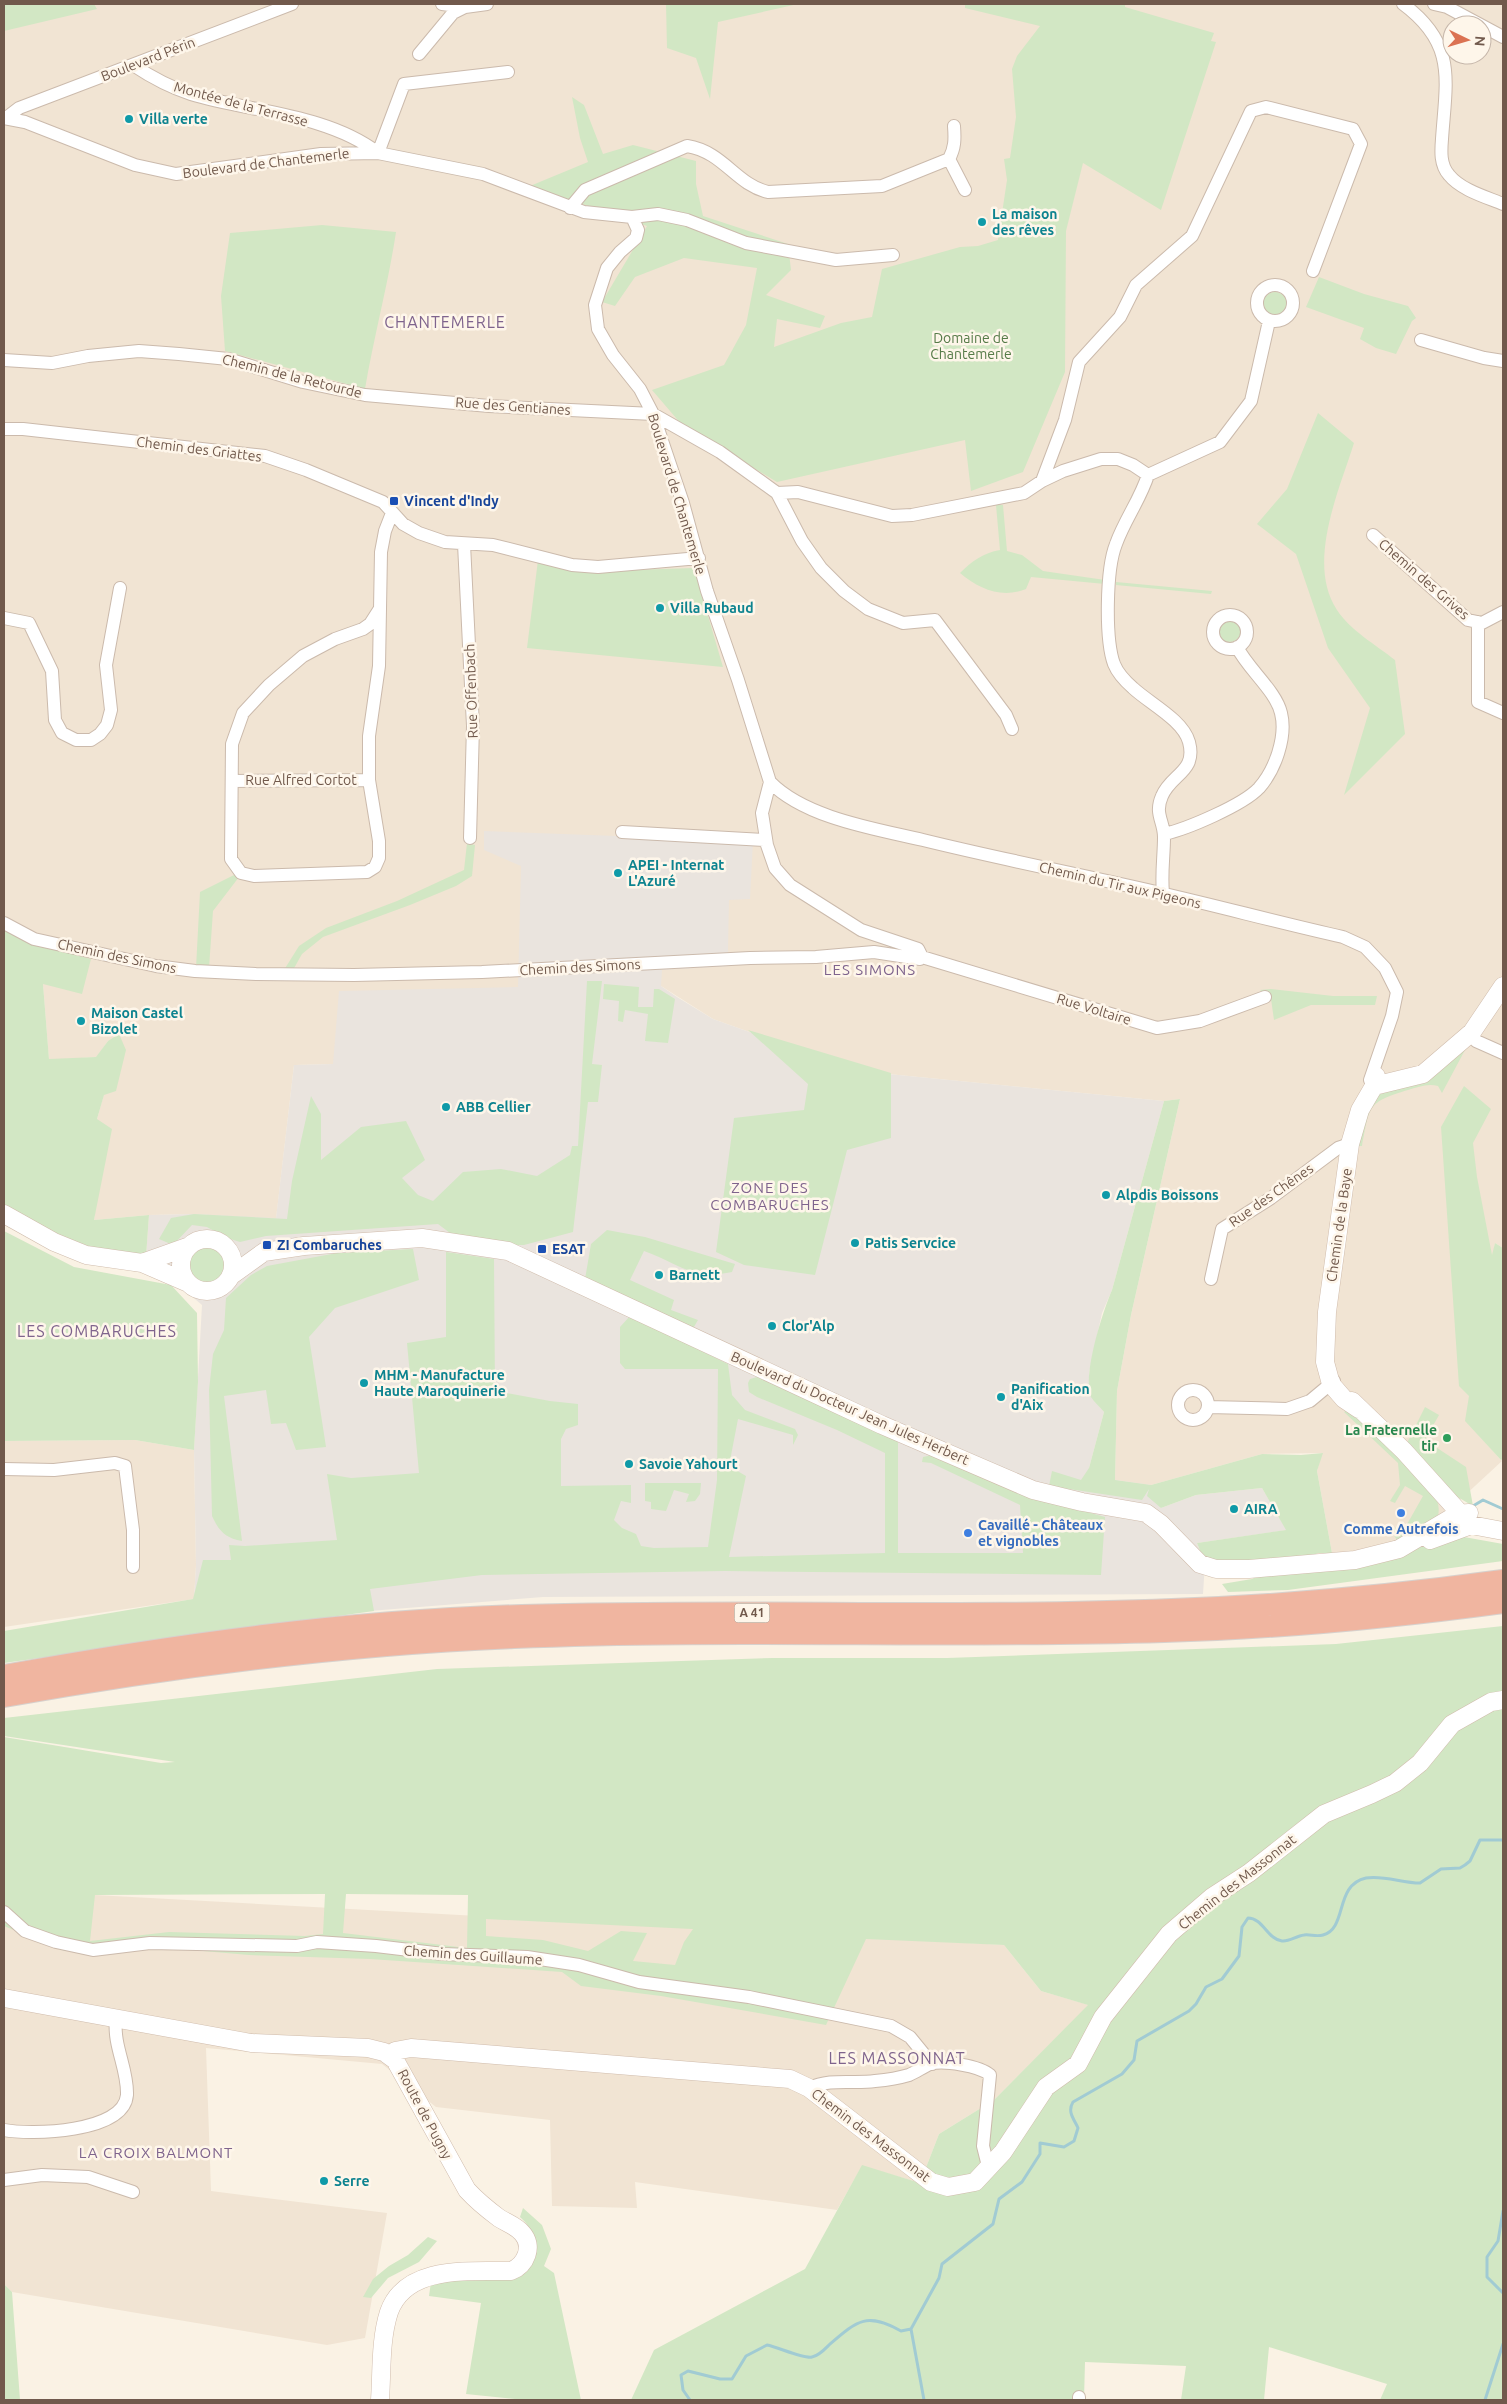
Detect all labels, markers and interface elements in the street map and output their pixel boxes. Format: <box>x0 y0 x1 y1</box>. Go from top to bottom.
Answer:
north arrow <box>1442 15 1492 65</box>
street label: Boulevard Périn <box>99 34 197 84</box>
text: N <box>1472 35 1488 47</box>
street label: Montée de la Terrasse <box>172 78 310 130</box>
place label: Villa verte <box>139 111 208 127</box>
marker: Villa verte <box>123 113 135 125</box>
street label: Boulevard de Chantemerle <box>182 145 350 181</box>
place label: La maison des rêves <box>992 206 1058 238</box>
marker: La maison des rêves <box>976 216 988 228</box>
district label: CHANTEMERLE <box>384 313 506 331</box>
park label: Domaine de Chantemerle <box>930 330 1012 362</box>
street label: Chemin de la Retourde <box>220 351 364 401</box>
street label: Rue des Gentianes <box>455 394 571 418</box>
street label: Boulevard de Chantemerle <box>645 411 709 577</box>
street label: Chemin des Griattes <box>135 433 263 465</box>
place label: Vincent d'Indy <box>404 493 499 509</box>
marker: Vincent d'Indy <box>388 495 400 507</box>
street label: Chemin des Grives <box>1375 535 1473 623</box>
place label: Villa Rubaud <box>670 600 754 616</box>
marker: Villa Rubaud <box>654 602 666 614</box>
street label: Rue Offenbach <box>461 643 481 739</box>
street label: Rue Alfred Cortot <box>245 772 357 788</box>
place label: APEI - Internat L'Azuré <box>628 857 724 889</box>
street label: Chemin du Tir aux Pigeons <box>1037 859 1203 911</box>
marker: APEI - Internat L'Azuré <box>612 867 624 879</box>
street label: Chemin des Simons <box>56 936 178 976</box>
street label: Chemin des Simons <box>519 956 641 978</box>
district label: LES SIMONS <box>824 961 916 978</box>
street label: Rue Voltaire <box>1055 990 1133 1028</box>
place label: Maison Castel Bizolet <box>91 1005 183 1037</box>
marker: Maison Castel Bizolet <box>75 1015 87 1027</box>
place label: ABB Cellier <box>456 1099 531 1115</box>
marker: ABB Cellier <box>440 1101 452 1113</box>
street label: Rue des Chênes <box>1226 1160 1316 1230</box>
street label: Chemin de la Baye <box>1323 1167 1355 1283</box>
district label: ZONE DES COMBARUCHES <box>710 1179 830 1213</box>
place label: Alpdis Boissons <box>1116 1187 1219 1203</box>
marker: Alpdis Boissons <box>1100 1189 1112 1201</box>
place label: Patis Servcice <box>865 1235 956 1251</box>
place label: ZI Combaruches <box>277 1237 382 1253</box>
marker: Patis Servcice <box>849 1237 861 1249</box>
marker: ZI Combaruches <box>261 1239 273 1251</box>
place label: ESAT <box>552 1241 586 1257</box>
marker: ESAT <box>536 1243 548 1255</box>
place label: Barnett <box>669 1267 720 1283</box>
marker: Barnett <box>653 1269 665 1281</box>
place label: Clor'Alp <box>782 1318 835 1334</box>
marker: Clor'Alp <box>766 1320 778 1332</box>
district label: LES COMBARUCHES <box>17 1322 177 1340</box>
street label: Boulevard du Docteur Jean Jules Herbert <box>728 1348 972 1468</box>
place label: MHM - Manufacture Haute Maroquinerie <box>374 1367 506 1399</box>
marker: MHM - Manufacture Haute Maroquinerie <box>358 1377 370 1389</box>
place label: Panification d'Aix <box>1011 1381 1090 1413</box>
marker: Panification d'Aix <box>995 1391 1007 1403</box>
place label: La Fraternelle tir <box>1345 1422 1437 1454</box>
marker: La Fraternelle tir <box>1441 1432 1453 1444</box>
place label: Savoie Yahourt <box>639 1456 738 1472</box>
marker: Savoie Yahourt <box>623 1458 635 1470</box>
place label: AIRA <box>1244 1501 1278 1517</box>
marker: AIRA <box>1228 1503 1240 1515</box>
marker: Comme Autrefois <box>1395 1507 1407 1519</box>
place label: Cavaillé - Châteaux et vignobles <box>978 1517 1104 1549</box>
place label: Comme Autrefois <box>1343 1521 1459 1537</box>
marker: Cavaillé - Châteaux et vignobles <box>962 1527 974 1539</box>
road number: A 41 <box>734 1604 770 1622</box>
street label: Chemin des Massonnat <box>1175 1831 1299 1933</box>
street label: Chemin des Guillaume <box>403 1942 543 1968</box>
district label: LES MASSONNAT <box>828 2049 966 2067</box>
street label: Route de Pugny <box>395 2066 456 2162</box>
street label: Chemin des Massonnat <box>808 2085 934 2185</box>
district label: LA CROIX BALMONT <box>79 2144 233 2161</box>
place label: Serre <box>334 2173 369 2189</box>
marker: Serre <box>318 2175 330 2187</box>

